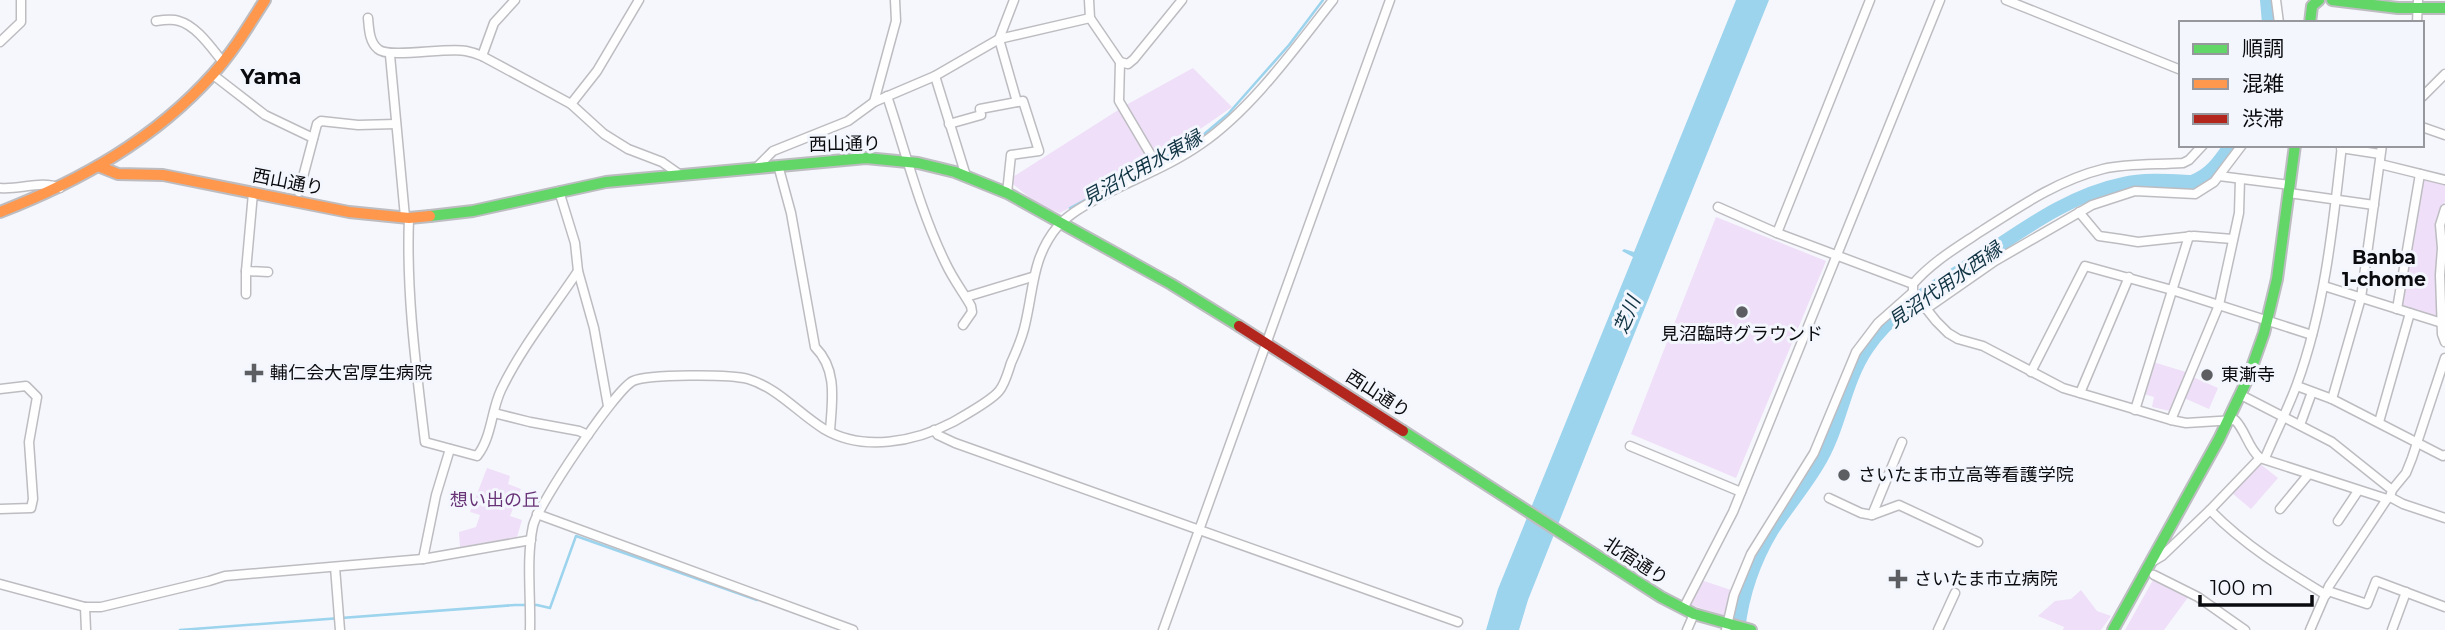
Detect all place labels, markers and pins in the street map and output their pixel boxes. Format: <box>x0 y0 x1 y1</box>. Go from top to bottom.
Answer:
marker: 見沼臨時グラウンド <box>1734 304 1750 320</box>
place label: 見沼臨時グラウンド <box>1661 323 1823 345</box>
place label: 輔仁会大宮厚生病院 <box>270 362 432 384</box>
marker: 輔仁会大宮厚生病院 <box>244 363 264 383</box>
place label: 東漸寺 <box>2221 364 2275 386</box>
marker: 東漸寺 <box>2199 367 2215 383</box>
place label: さいたま市立高等看護学院 <box>1858 464 2073 486</box>
marker: さいたま市立高等看護学院 <box>1836 467 1852 483</box>
place label: さいたま市立病院 <box>1914 568 2057 590</box>
marker: さいたま市立病院 <box>1888 569 1908 589</box>

